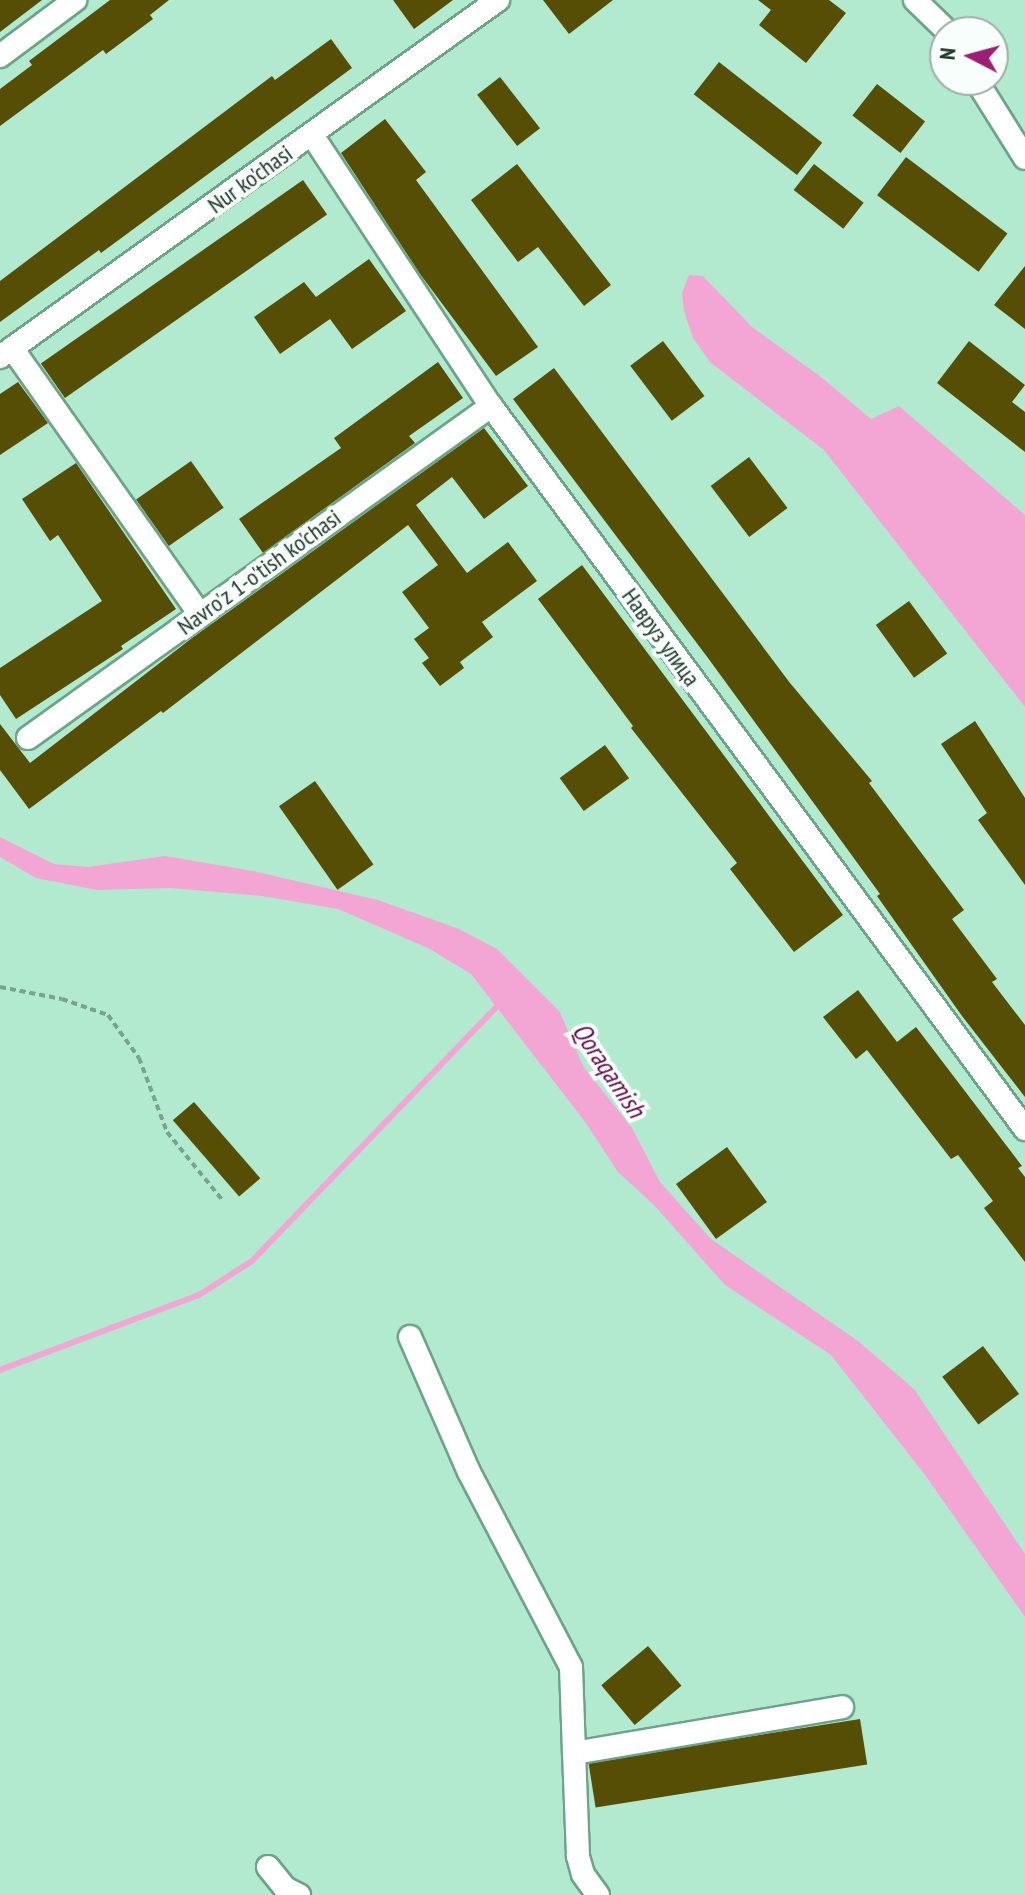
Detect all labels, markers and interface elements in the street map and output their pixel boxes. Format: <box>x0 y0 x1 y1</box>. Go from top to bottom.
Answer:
north arrow <box>929 16 1009 96</box>
text: N <box>933 46 962 61</box>
street label: Nur ko'chasi <box>202 139 298 219</box>
street label: Navro'z 1-o'tish ko'chasi <box>171 503 347 641</box>
street label: Навруз улица <box>616 582 706 692</box>
water label: Qoraqamish <box>566 1017 652 1123</box>

